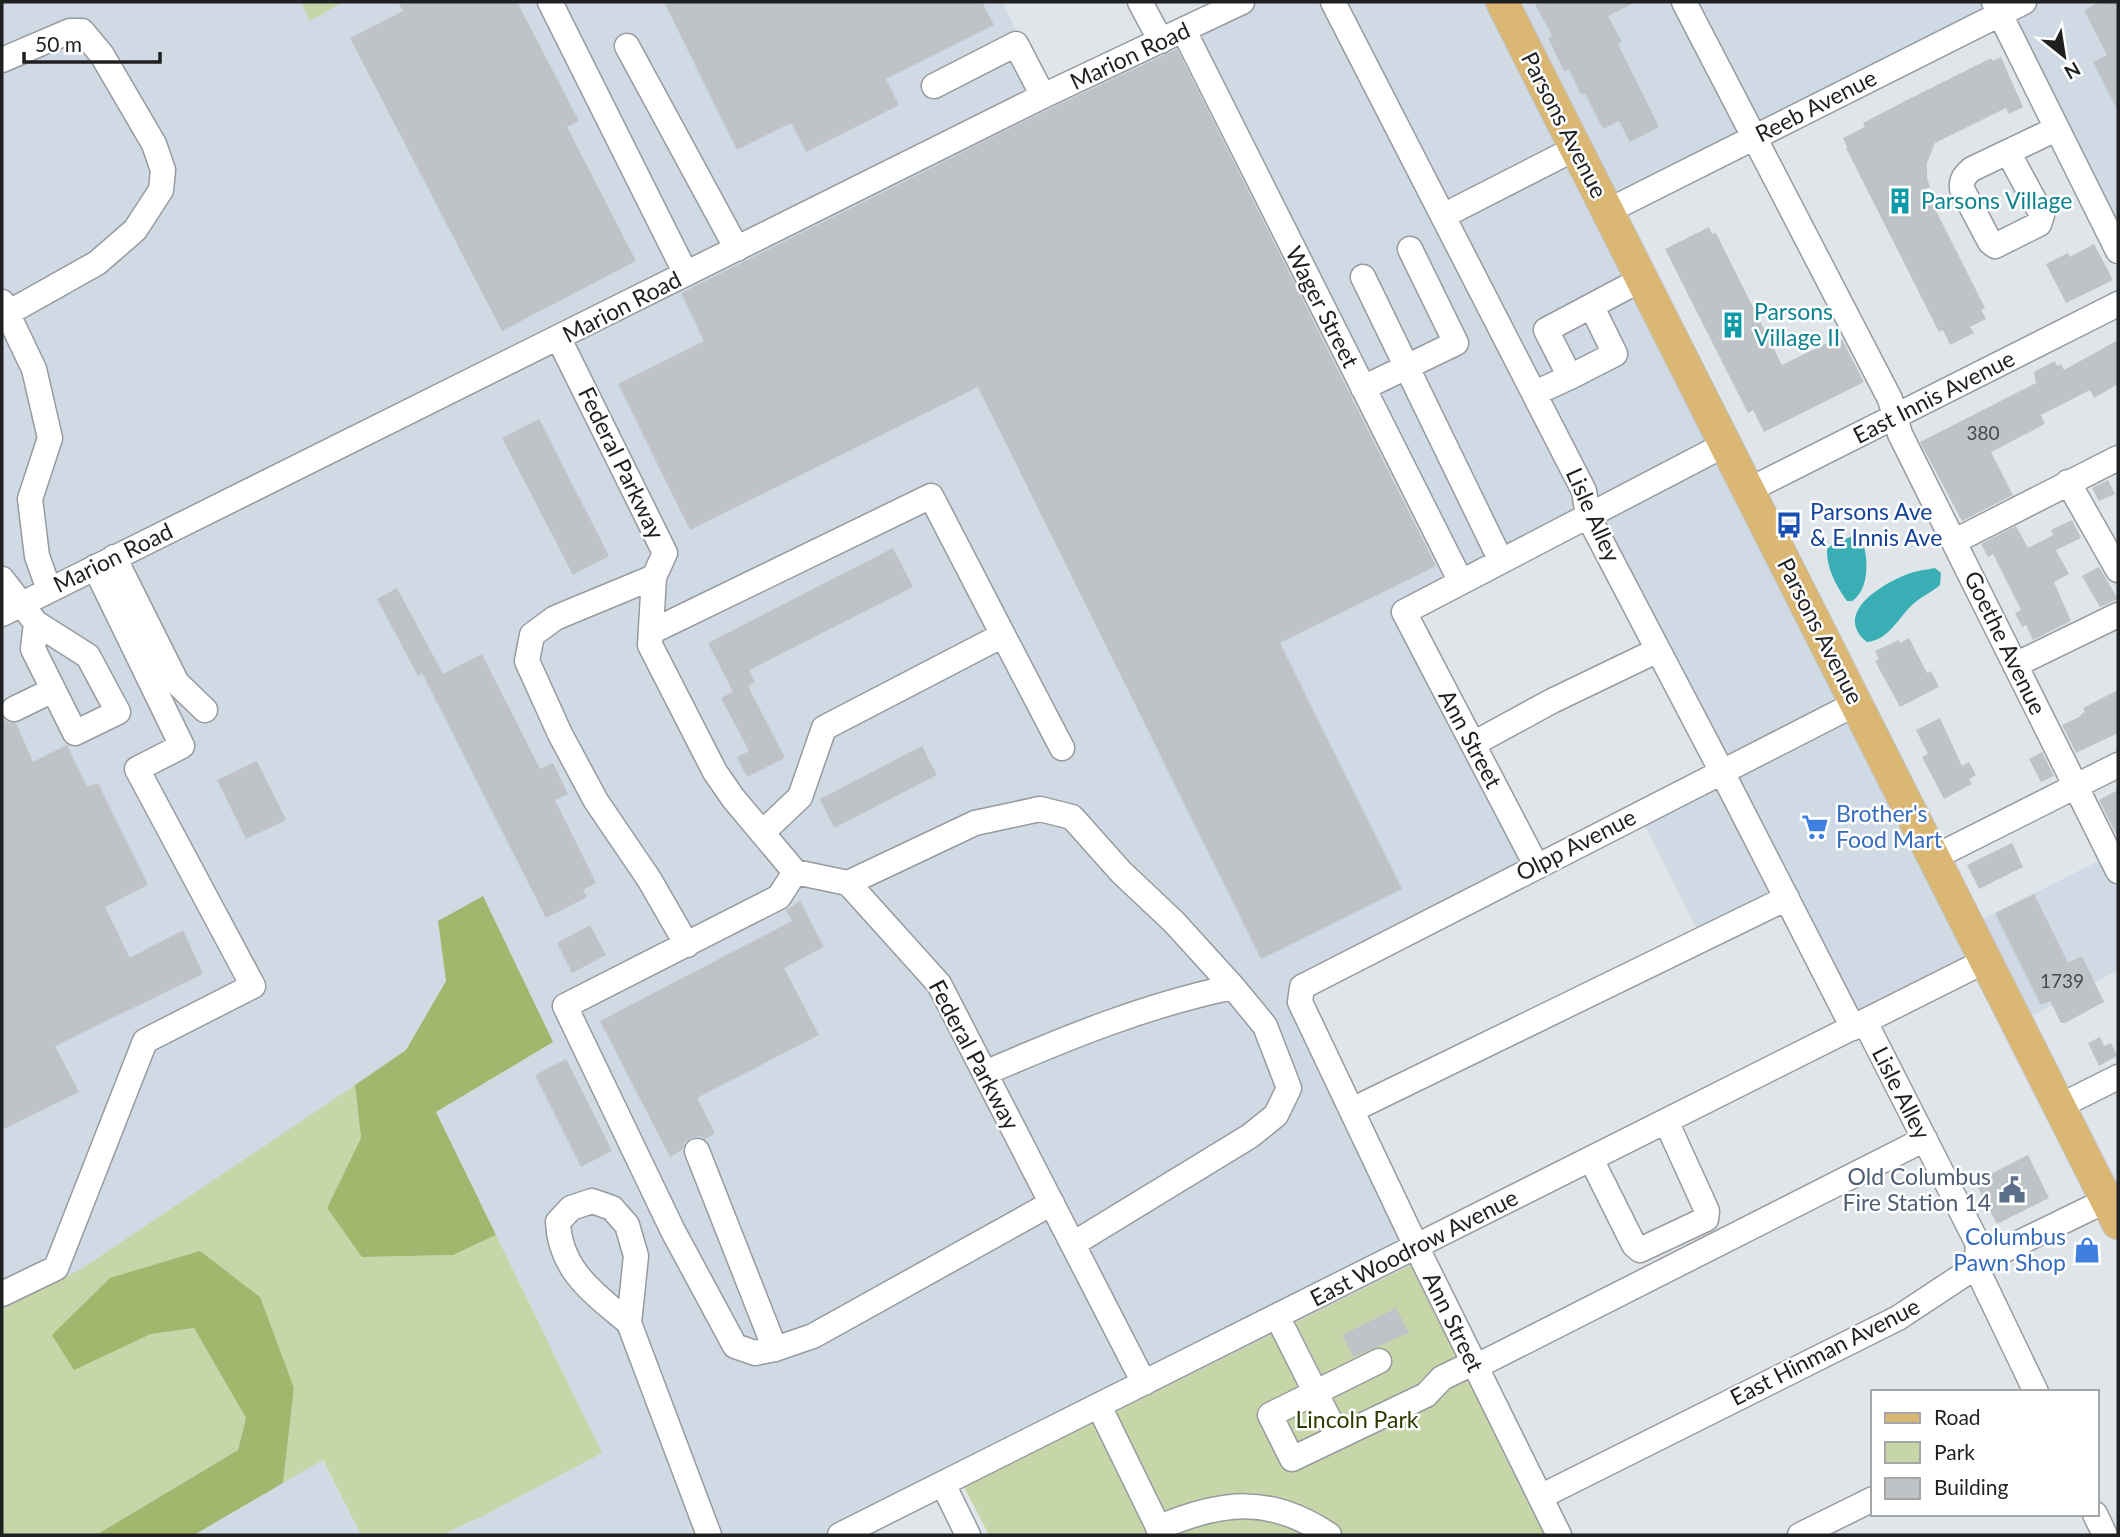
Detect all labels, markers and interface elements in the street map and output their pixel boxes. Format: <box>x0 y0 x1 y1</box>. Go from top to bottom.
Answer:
street label: Marion Road <box>1065 15 1194 95</box>
scale bar <box>24 21 161 65</box>
north arrow <box>2029 21 2099 91</box>
text: 50 m <box>35 31 82 56</box>
street label: Parsons Avenue <box>1516 47 1614 202</box>
text: N <box>2061 58 2085 85</box>
street label: Reeb Avenue <box>1750 63 1881 148</box>
building icon: Parsons Village <box>1885 186 1915 216</box>
place label: Parsons Village <box>1921 186 2072 214</box>
street label: Wager Street <box>1280 241 1366 372</box>
street label: Marion Road <box>558 264 685 348</box>
place label: Parsons Village II <box>1754 297 1840 351</box>
building icon: Parsons Village II <box>1718 310 1748 340</box>
street label: East Innis Avenue <box>1848 343 2019 449</box>
street label: Federal Parkway <box>573 382 671 543</box>
house number: 380 <box>1966 421 2000 444</box>
street label: Lisle Alley <box>1561 463 1627 566</box>
place label: Parsons Ave & E Innis Ave <box>1810 497 1942 551</box>
bus stop icon: Parsons Ave & E Innis Ave <box>1774 510 1804 540</box>
street label: Marion Road <box>48 516 177 598</box>
street label: Parsons Avenue <box>1772 553 1870 708</box>
street label: Goethe Avenue <box>1959 566 2053 719</box>
street label: Ann Street <box>1433 684 1509 793</box>
place label: Brother's Food Mart <box>1836 799 1943 853</box>
street label: Olpp Avenue <box>1511 802 1640 886</box>
supermarket icon: Brother's Food Mart <box>1800 812 1830 842</box>
house number: 1739 <box>2040 969 2084 992</box>
street label: Federal Parkway <box>924 975 1026 1135</box>
street label: Lisle Alley <box>1867 1042 1937 1144</box>
place label: Old Columbus Fire Station 14 <box>1842 1162 1991 1216</box>
public building icon: Old Columbus Fire Station 14 <box>1997 1175 2027 1205</box>
street label: East Woodrow Avenue <box>1305 1183 1522 1312</box>
place label: Columbus Pawn Shop <box>1953 1222 2066 1276</box>
shop icon: Columbus Pawn Shop <box>2072 1235 2102 1265</box>
street label: Ann Street <box>1418 1267 1490 1377</box>
street label: East Hinman Avenue <box>1725 1291 1924 1411</box>
legend <box>1871 1390 2099 1516</box>
text: Road <box>1934 1404 1981 1429</box>
park label: Lincoln Park <box>1295 1405 1419 1433</box>
text: Park <box>1934 1439 1975 1464</box>
text: Building <box>1934 1474 2009 1499</box>

